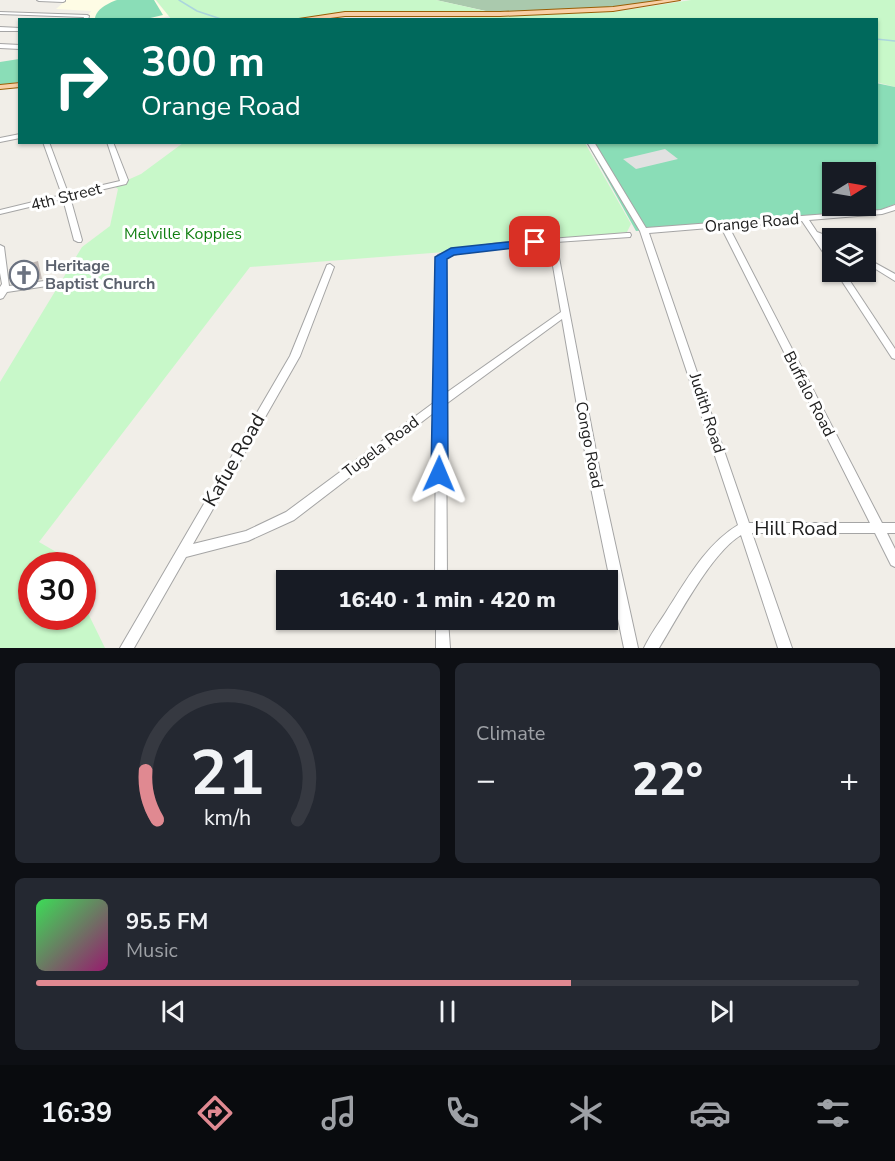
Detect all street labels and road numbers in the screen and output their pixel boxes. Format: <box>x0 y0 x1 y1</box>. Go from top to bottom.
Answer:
street label: 4th Street <box>28 178 104 216</box>
street label: Orange Road <box>704 208 800 238</box>
street label: Buffalo Road <box>778 347 840 441</box>
street label: Judith Road <box>683 369 730 456</box>
street label: Congo Road <box>570 400 608 490</box>
street label: Kafue Road <box>196 409 272 511</box>
street label: Tugela Road <box>338 411 424 483</box>
street label: Hill Road <box>754 515 838 542</box>

